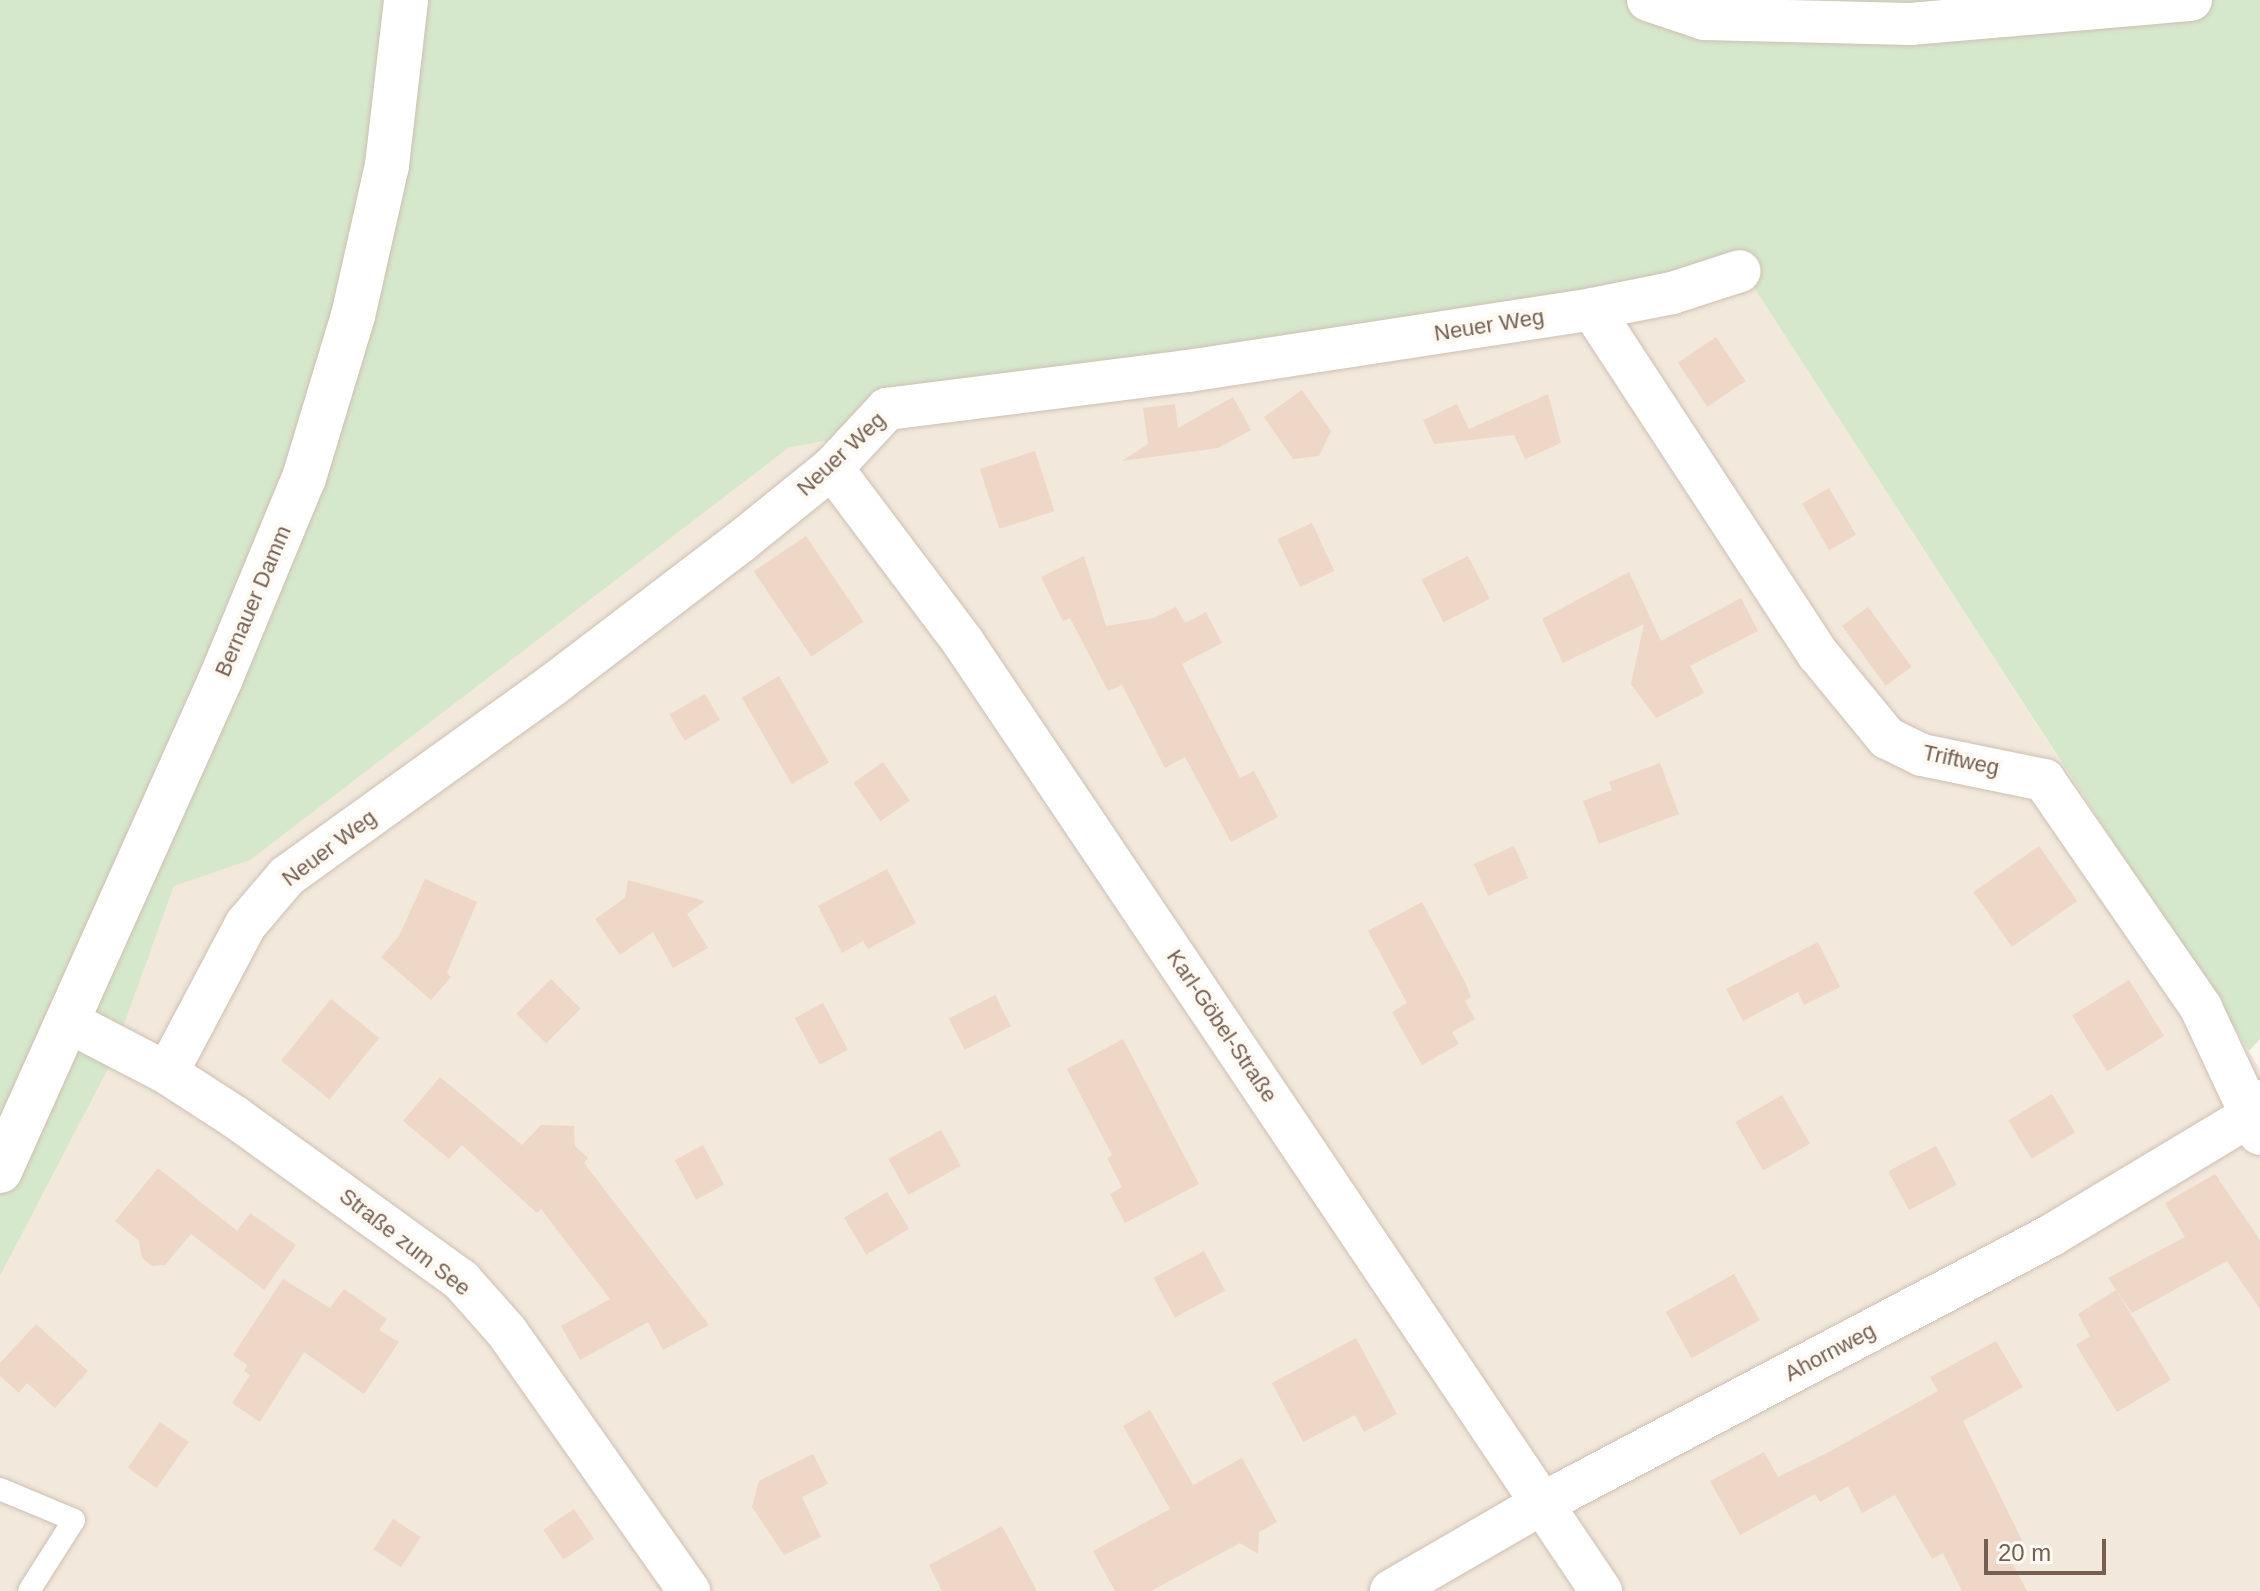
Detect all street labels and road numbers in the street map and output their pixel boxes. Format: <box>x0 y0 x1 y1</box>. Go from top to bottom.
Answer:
street label: Neuer Weg <box>1432 303 1546 347</box>
street label: Neuer Weg <box>791 407 891 501</box>
street label: Bernauer Damm <box>209 522 297 680</box>
street label: Triftweg <box>1920 739 2002 781</box>
street label: Neuer Weg <box>277 804 381 892</box>
street label: Karl-Göbel-Straße <box>1161 945 1283 1107</box>
street label: Straße zum See <box>334 1183 476 1301</box>
street label: Ahornweg <box>1780 1317 1880 1387</box>

